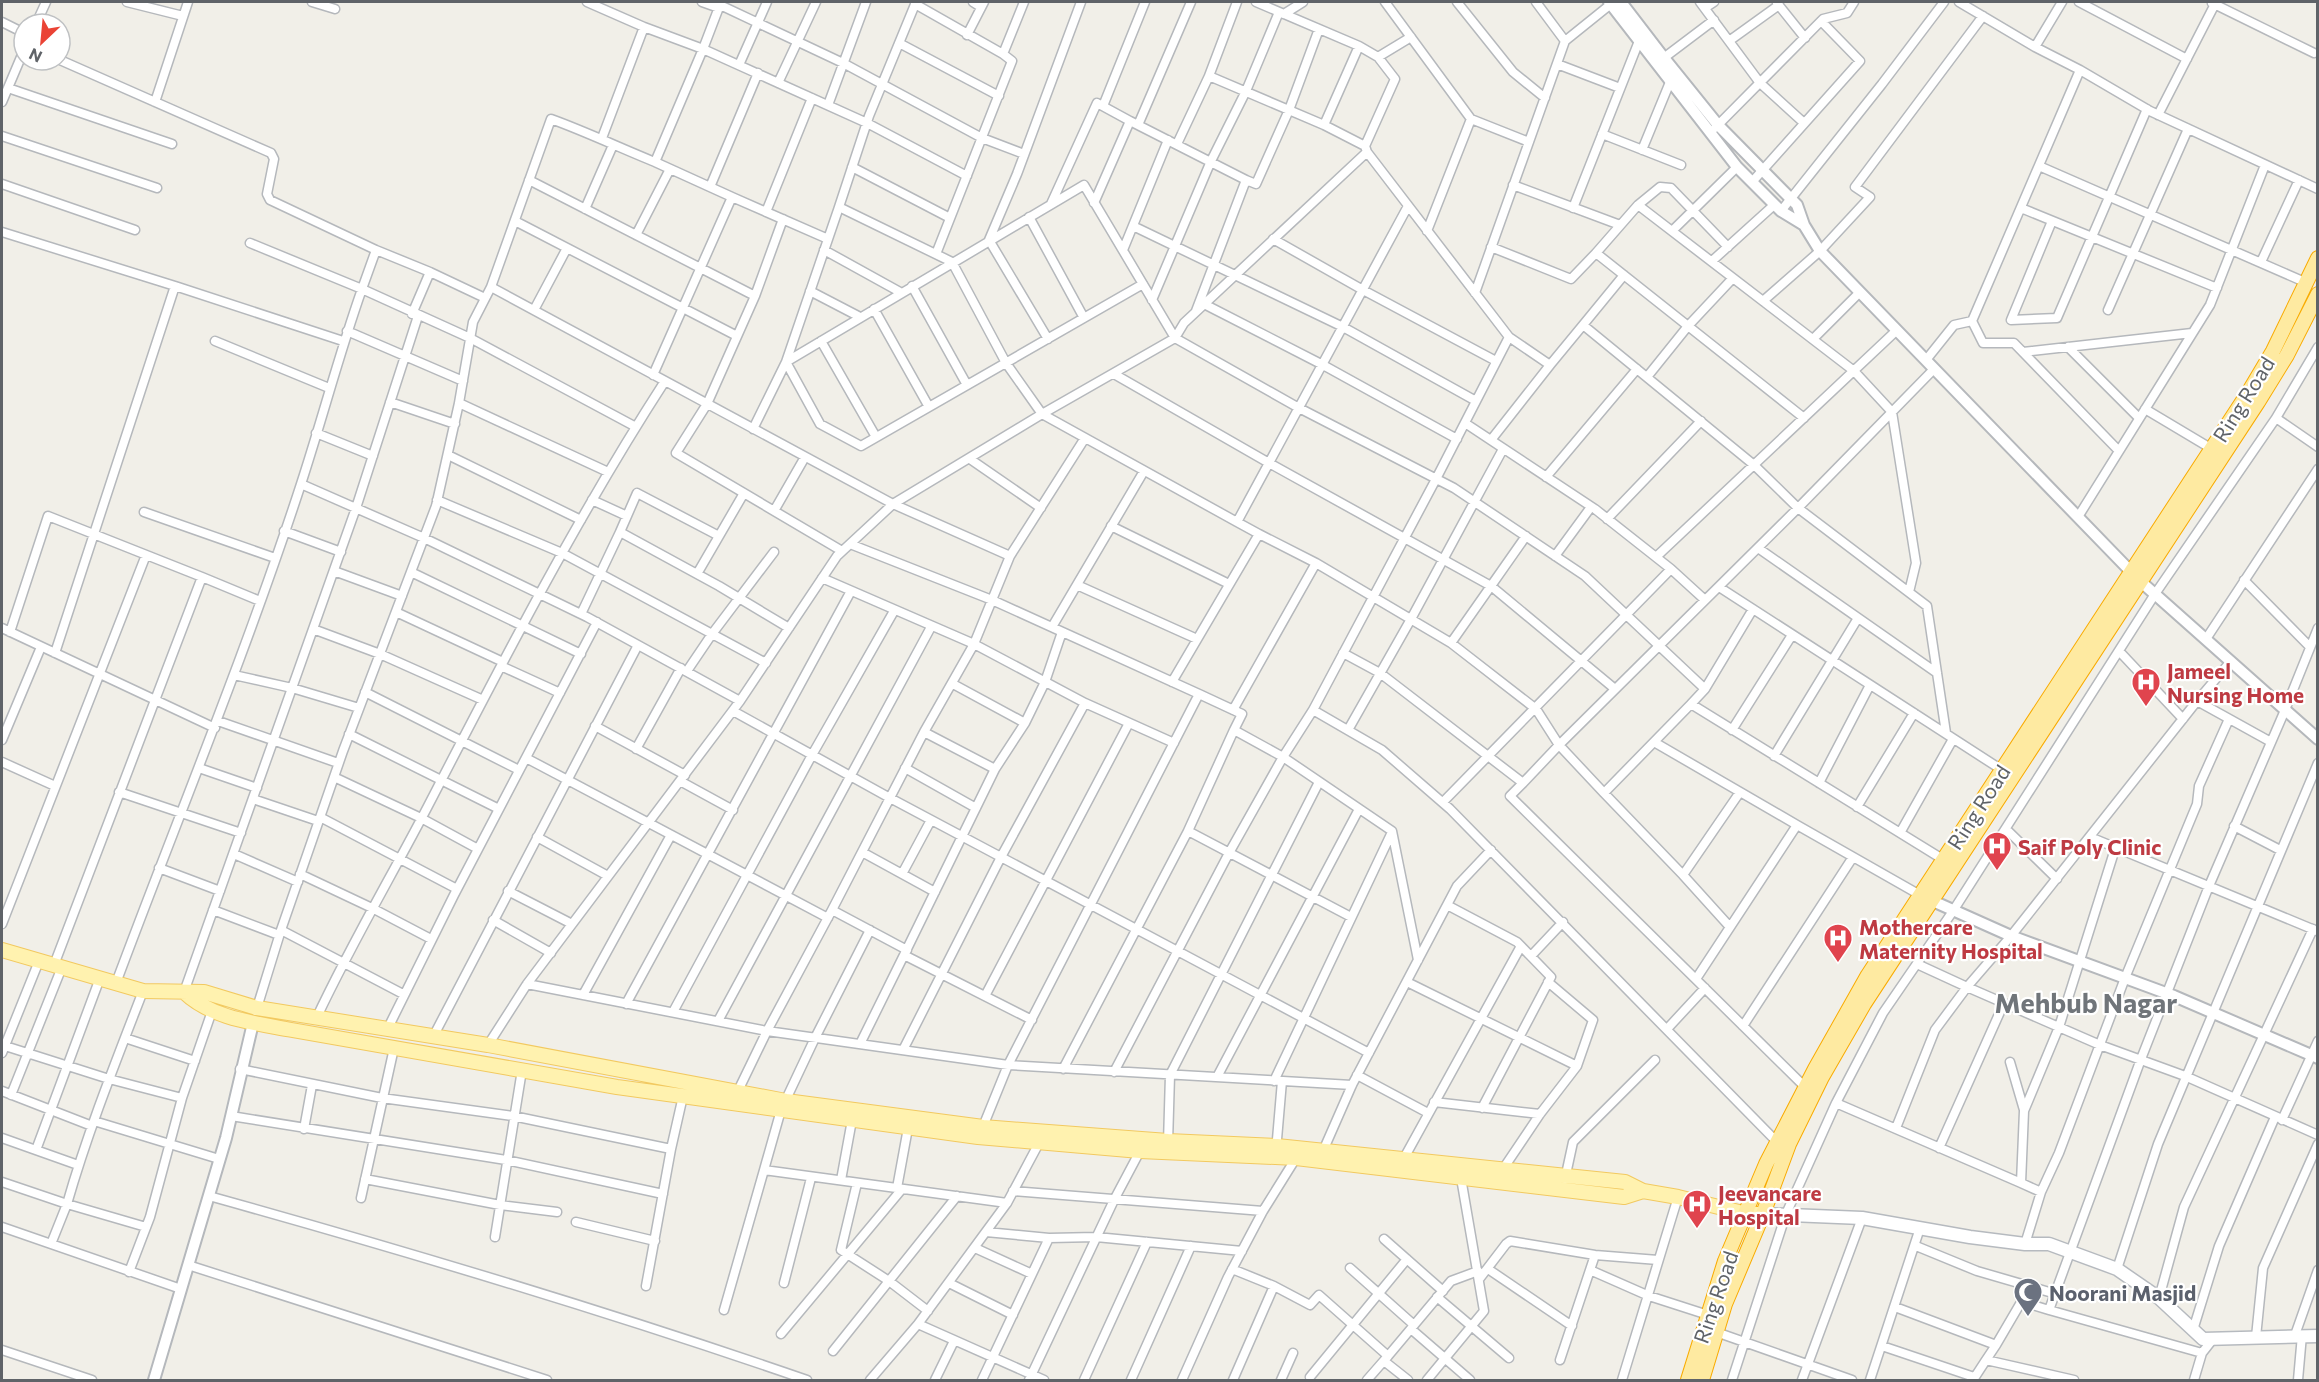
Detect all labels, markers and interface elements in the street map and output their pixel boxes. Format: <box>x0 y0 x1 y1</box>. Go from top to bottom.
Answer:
north arrow <box>12 12 72 72</box>
text: N <box>26 45 45 67</box>
street label: Ring Road <box>2207 352 2279 446</box>
place label: Jameel Nursing Home <box>2167 658 2304 707</box>
hospital icon: Jameel Nursing Home <box>2130 666 2162 708</box>
street label: Ring Road <box>1941 760 2015 854</box>
hospital icon: Saif Poly Clinic <box>1981 830 2013 872</box>
place label: Saif Poly Clinic <box>2018 834 2161 859</box>
place label: Mothercare Maternity Hospital <box>1859 914 2043 963</box>
hospital icon: Mothercare Maternity Hospital <box>1822 922 1854 964</box>
district label: Mehbub Nagar <box>1995 986 2177 1019</box>
place label: Jeevancare Hospital <box>1718 1180 1822 1229</box>
hospital icon: Jeevancare Hospital <box>1681 1188 1713 1230</box>
street label: Ring Road <box>1688 1248 1742 1346</box>
mosque icon: Noorani Masjid <box>2012 1276 2044 1318</box>
place label: Noorani Masjid <box>2049 1280 2196 1305</box>

